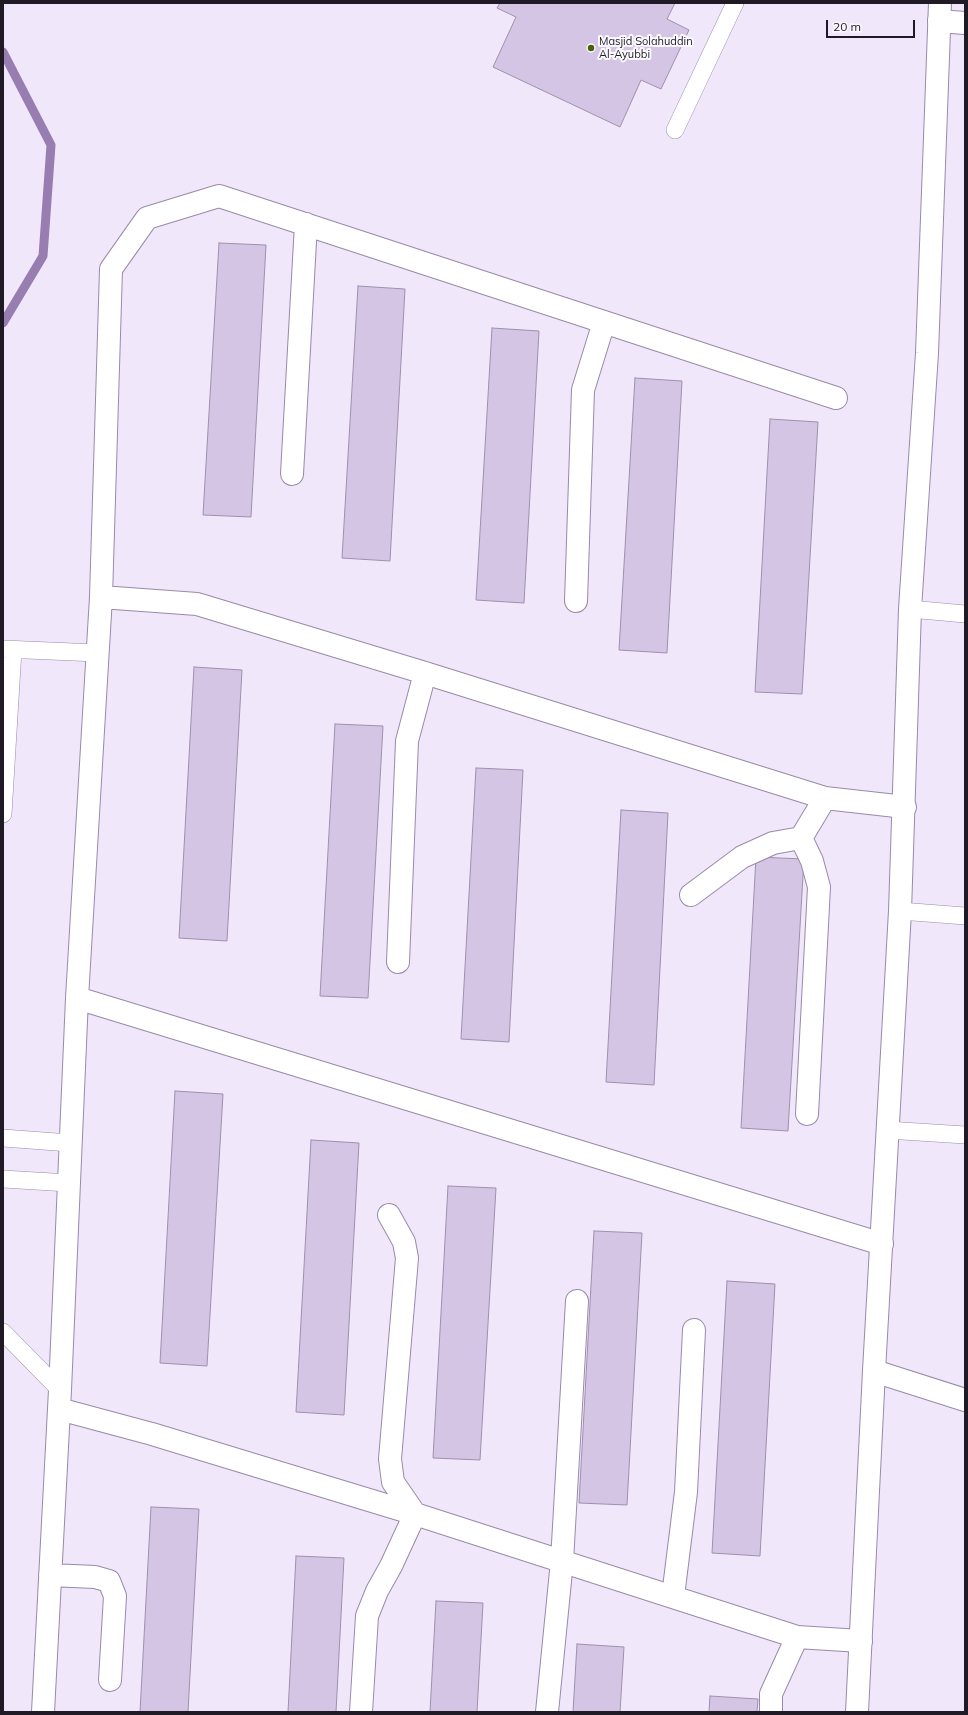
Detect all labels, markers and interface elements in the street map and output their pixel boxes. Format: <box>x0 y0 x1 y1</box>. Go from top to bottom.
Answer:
scale bar <box>828 12 917 38</box>
text: 20 m <box>833 19 861 34</box>
place label: Masjid Solahuddin Al-Ayubbi <box>599 35 693 61</box>
marker: Masjid Solahuddin Al-Ayubbi <box>586 43 596 53</box>

